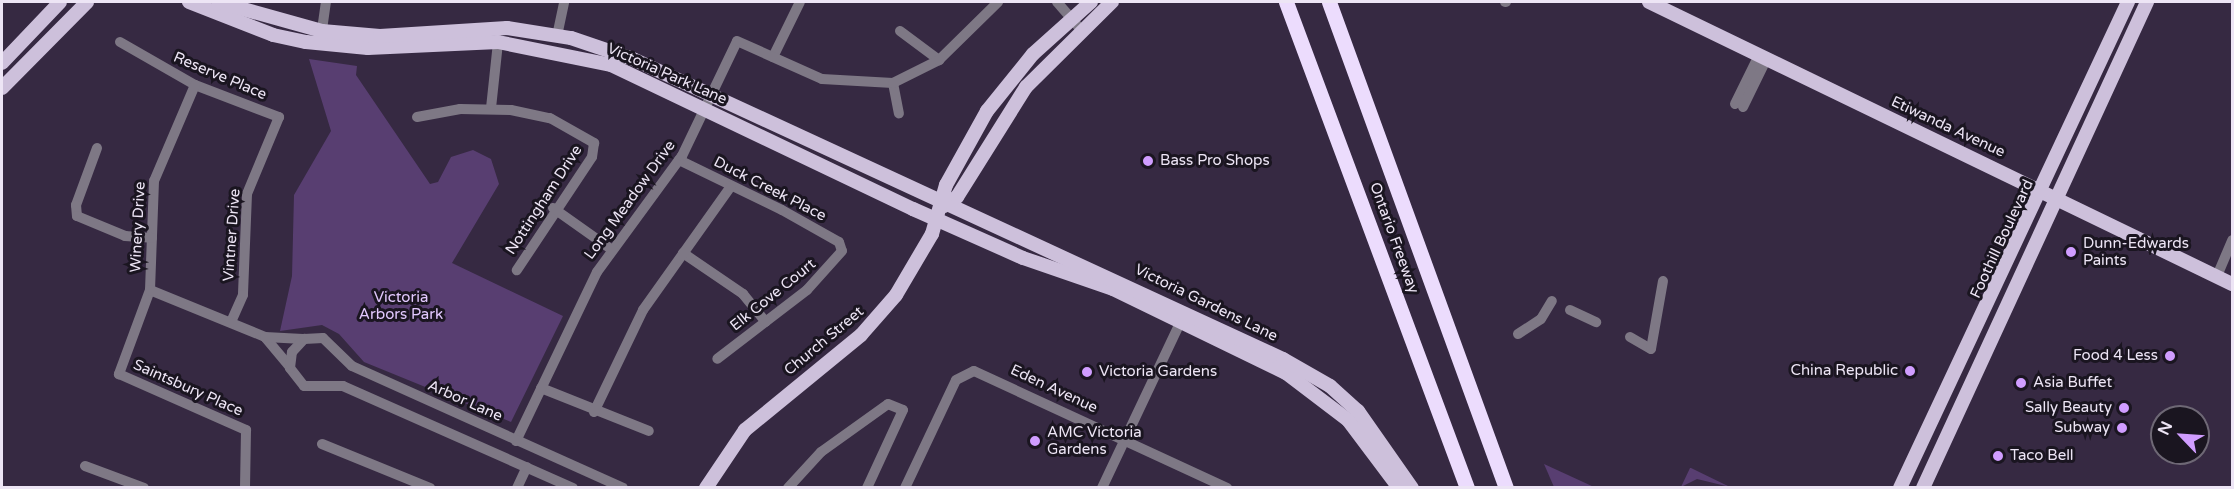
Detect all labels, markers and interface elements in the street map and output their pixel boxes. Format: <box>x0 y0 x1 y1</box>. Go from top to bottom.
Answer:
street label: Victoria Park Lane <box>604 40 730 108</box>
street label: Reserve Place <box>171 48 269 104</box>
street label: Etiwanda Avenue <box>1888 93 2008 161</box>
street label: Long Meadow Drive <box>581 137 679 263</box>
street label: Nottingham Drive <box>502 142 586 258</box>
place label: Bass Pro Shops <box>1160 152 1270 170</box>
street label: Duck Creek Place <box>711 153 829 225</box>
marker: Bass Pro Shops <box>1141 154 1155 168</box>
street label: Foothill Boulevard <box>1967 177 2037 301</box>
street label: Ontario Freeway <box>1366 180 1422 296</box>
street label: Winery Drive <box>127 181 149 273</box>
street label: Vintner Drive <box>220 188 244 282</box>
place label: Dunn-Edwards Paints <box>2083 234 2189 269</box>
marker: Dunn-Edwards Paints <box>2064 245 2078 259</box>
street label: Elk Cove Court <box>727 255 819 335</box>
street label: Victoria Gardens Lane <box>1132 261 1280 345</box>
park label: Victoria Arbors Park <box>359 288 443 323</box>
street label: Church Street <box>781 303 867 379</box>
place label: Food 4 Less <box>2073 347 2158 365</box>
marker: Food 4 Less <box>2163 349 2177 363</box>
street label: Saintsbury Place <box>130 356 246 420</box>
street label: Eden Avenue <box>1008 361 1100 417</box>
place label: China Republic <box>1791 362 1898 380</box>
place label: Victoria Gardens <box>1099 363 1217 381</box>
marker: China Republic <box>1903 364 1917 378</box>
marker: Victoria Gardens <box>1080 365 1094 379</box>
place label: Asia Buffet <box>2033 374 2112 392</box>
marker: Asia Buffet <box>2014 376 2028 390</box>
street label: Arbor Lane <box>425 377 505 425</box>
place label: Sally Beauty <box>2025 399 2112 417</box>
marker: Sally Beauty <box>2117 401 2131 415</box>
north arrow <box>2150 405 2210 465</box>
text: N <box>2154 418 2177 438</box>
place label: Subway <box>2054 419 2110 437</box>
marker: Subway <box>2115 421 2129 435</box>
place label: AMC Victoria Gardens <box>1047 423 1142 458</box>
marker: AMC Victoria Gardens <box>1028 434 1042 448</box>
place label: Taco Bell <box>2010 447 2074 465</box>
marker: Taco Bell <box>1991 449 2005 463</box>

